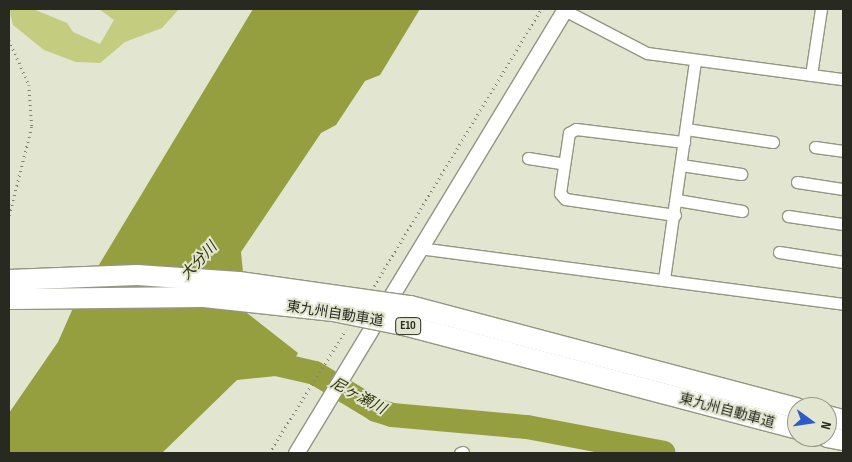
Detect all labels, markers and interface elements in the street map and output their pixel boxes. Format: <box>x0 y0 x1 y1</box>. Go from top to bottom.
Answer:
water label: 大分川 <box>177 238 221 284</box>
street label: 東九州自動車道 <box>285 298 385 330</box>
road number: E10 <box>394 316 422 336</box>
water label: 尼ヶ瀬川 <box>327 374 389 418</box>
street label: 東九州自動車道 <box>677 390 777 432</box>
north arrow <box>787 397 837 447</box>
text: N <box>817 420 835 431</box>

